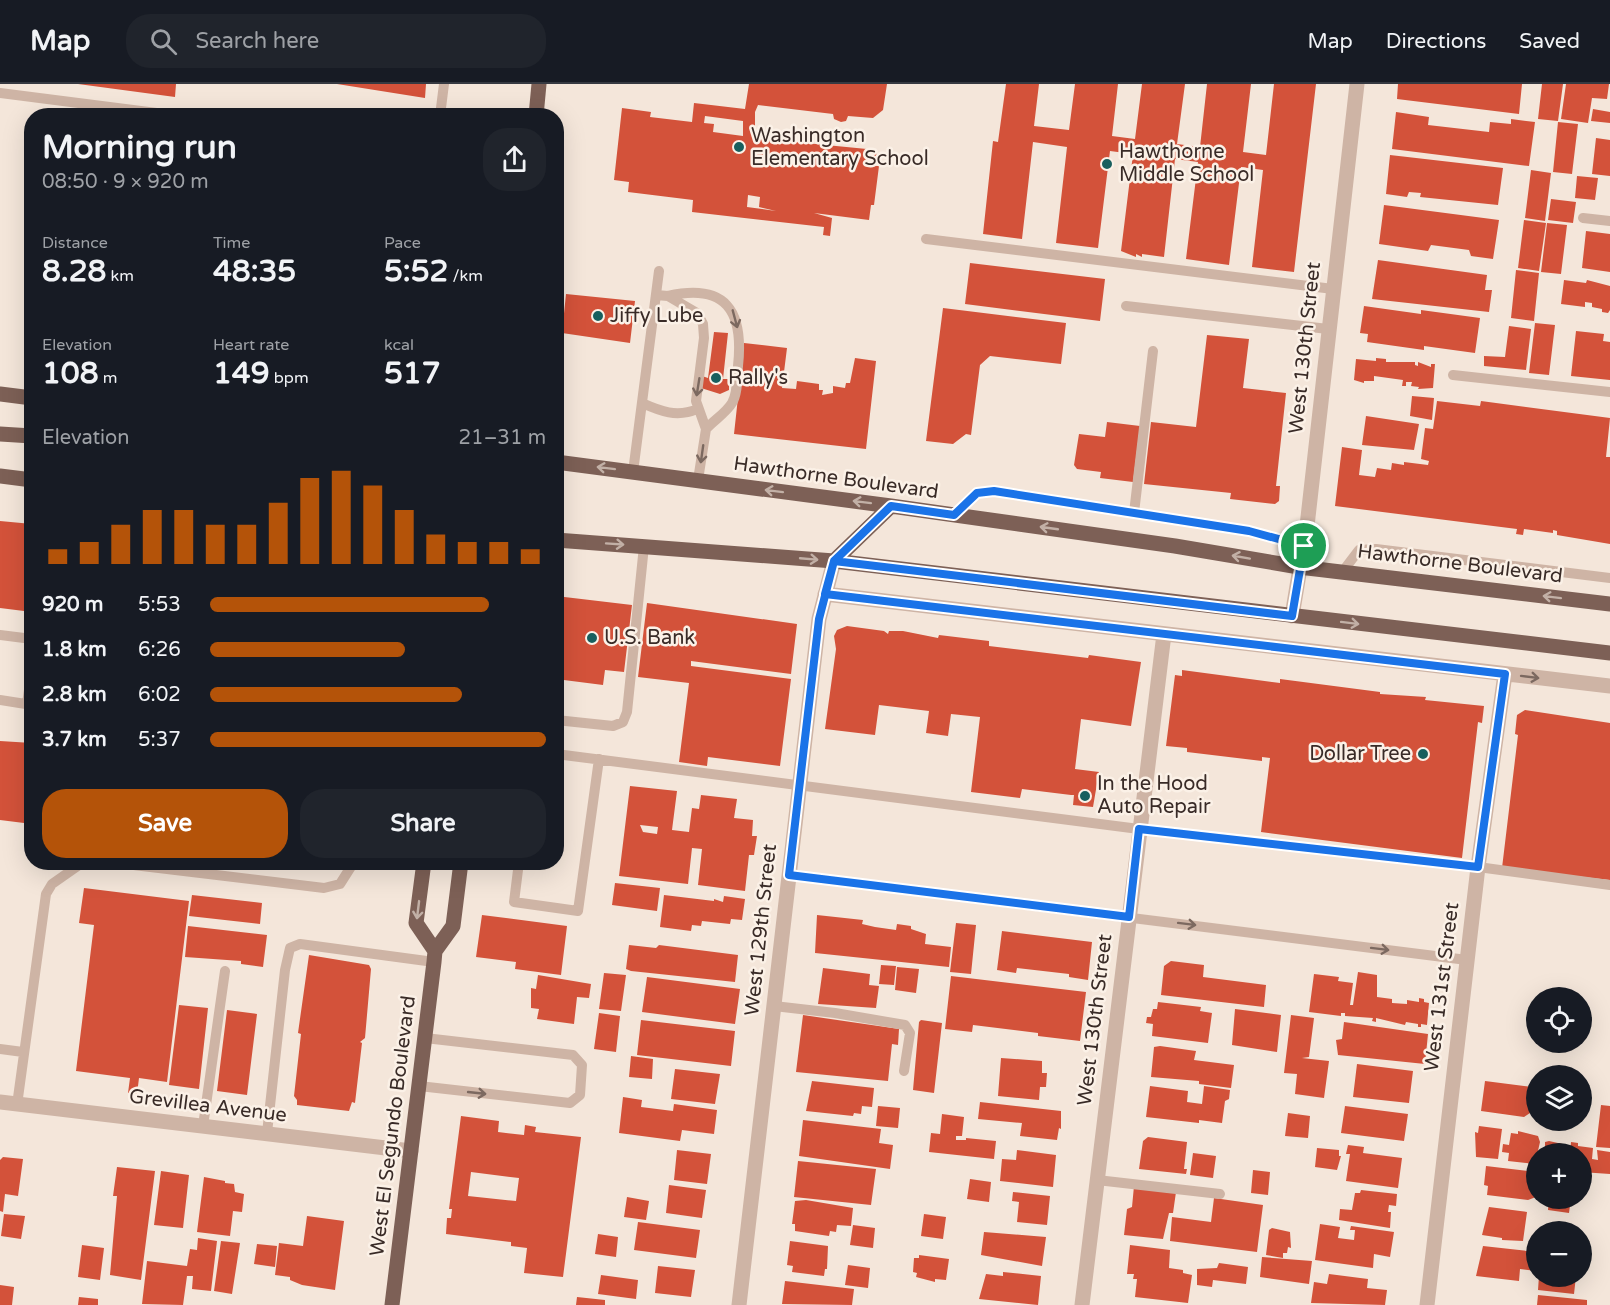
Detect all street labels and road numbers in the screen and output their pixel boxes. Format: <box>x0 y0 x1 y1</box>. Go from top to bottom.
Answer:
street label: West 130th Street <box>1284 260 1326 435</box>
street label: Hawthorne Boulevard <box>732 452 940 504</box>
street label: Hawthorne Boulevard <box>1356 539 1564 589</box>
street label: West 129th Street <box>740 842 782 1017</box>
street label: West 131st Street <box>1420 901 1464 1073</box>
street label: West 130th Street <box>1073 932 1117 1107</box>
street label: West El Segundo Boulevard <box>365 994 421 1258</box>
street label: Grevillea Avenue <box>128 1084 288 1128</box>

